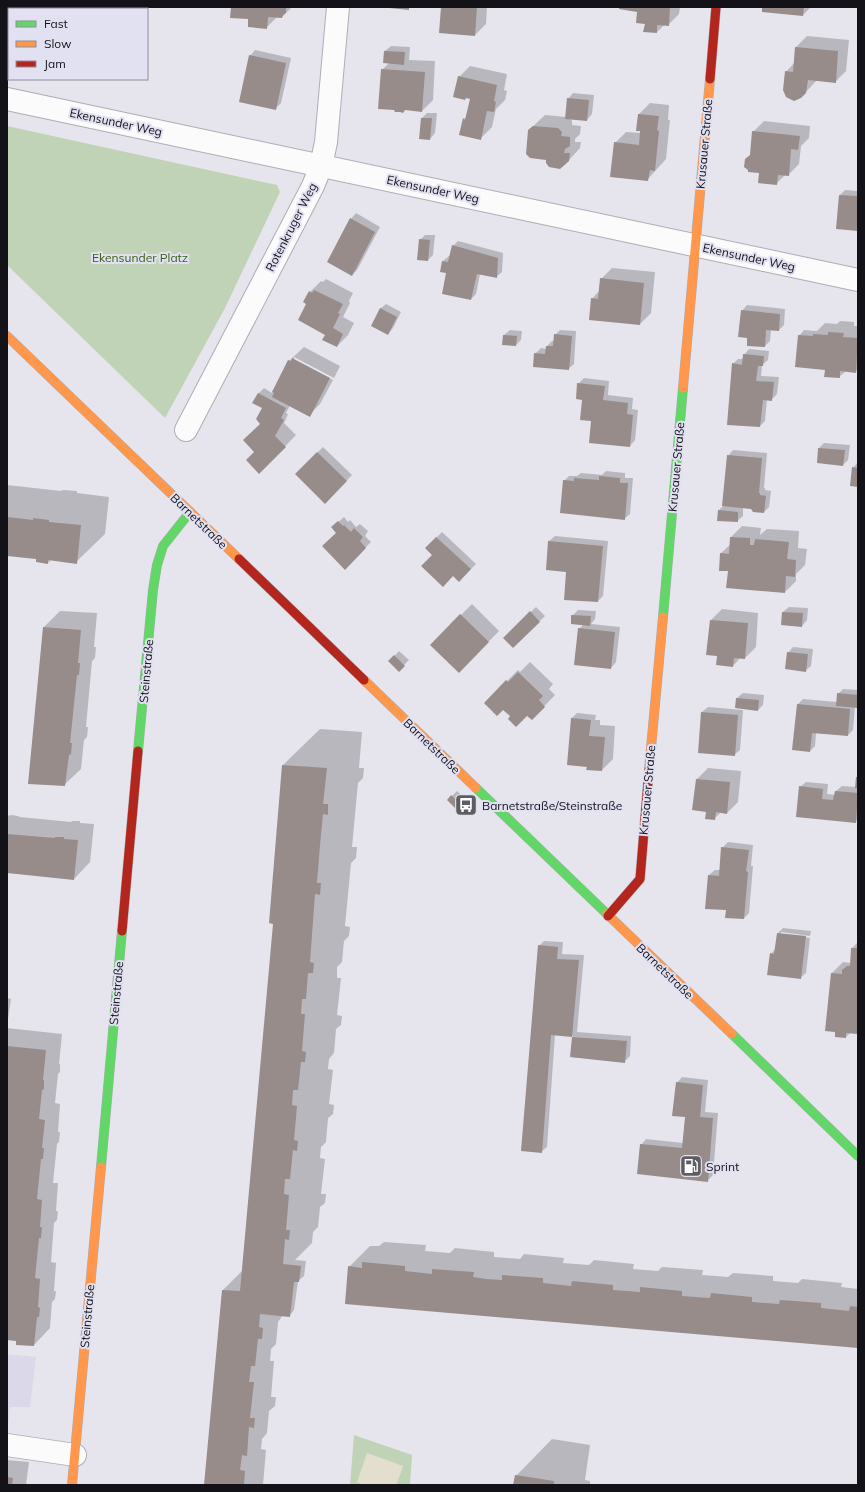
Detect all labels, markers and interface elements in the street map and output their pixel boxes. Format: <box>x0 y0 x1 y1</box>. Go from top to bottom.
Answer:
legend <box>8 8 148 80</box>
text: Fast <box>44 16 68 31</box>
text: Slow <box>44 36 72 51</box>
text: Jam <box>44 56 66 71</box>
street label: Krusauer Straße <box>693 98 715 190</box>
street label: Ekensunder Weg <box>68 105 164 139</box>
street label: Ekensunder Weg <box>385 172 481 206</box>
street label: Rotenkruger Weg <box>262 180 320 274</box>
street label: Ekensunder Weg <box>701 240 797 274</box>
park label: Ekensunder Platz <box>92 250 188 265</box>
street label: Krusauer Straße <box>665 421 687 513</box>
street label: Barnetstraße <box>167 490 231 552</box>
street label: Steinstraße <box>136 639 156 703</box>
street label: Barnetstraße <box>400 715 464 777</box>
street label: Krusauer Straße <box>636 744 658 836</box>
bus stop icon: Barnetstraße/Steinstraße <box>453 792 479 818</box>
place label: Barnetstraße/Steinstraße <box>482 798 622 813</box>
street label: Barnetstraße <box>633 940 697 1002</box>
street label: Steinstraße <box>106 961 126 1025</box>
fuel station icon: Sprint <box>678 1153 704 1179</box>
place label: Sprint <box>706 1159 739 1174</box>
street label: Steinstraße <box>77 1284 97 1348</box>

